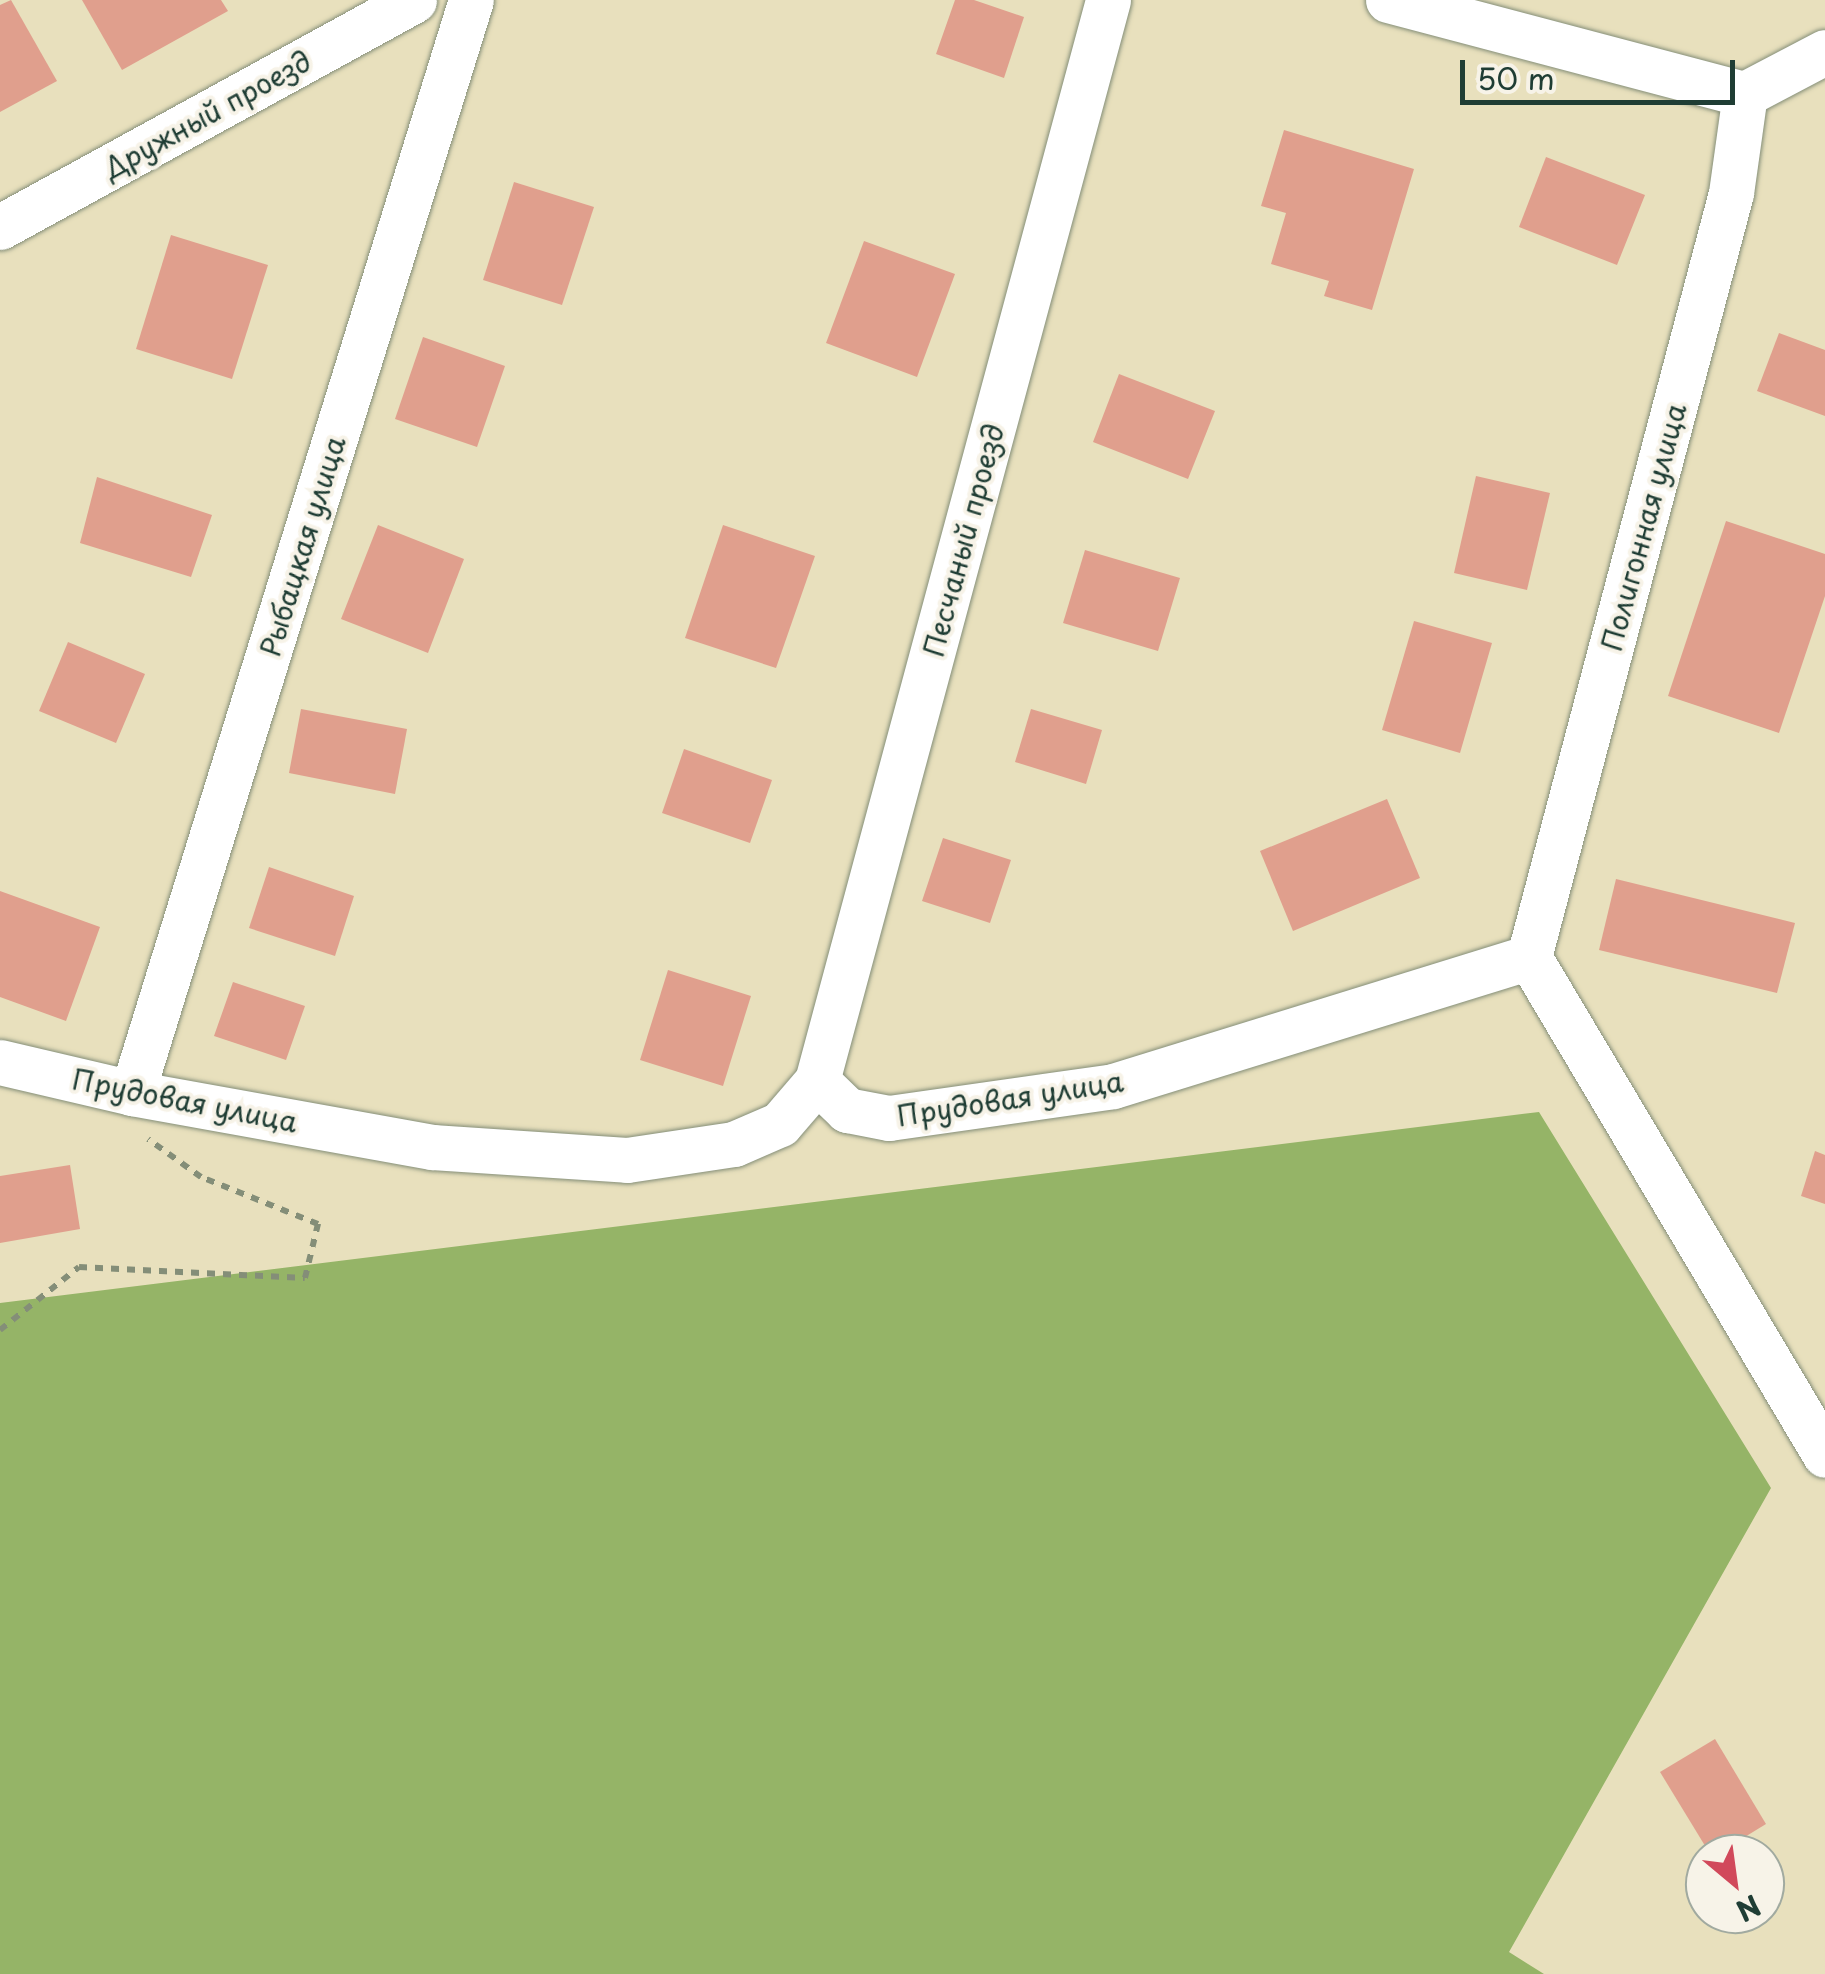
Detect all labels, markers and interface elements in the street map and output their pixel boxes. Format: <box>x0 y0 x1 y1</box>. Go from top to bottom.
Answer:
scale bar <box>1465 40 1740 102</box>
street label: Дружный проезд <box>97 43 317 185</box>
text: 50 m <box>1477 55 1555 100</box>
street label: Полигонная улица <box>1594 399 1692 655</box>
street label: Песчаный проезд <box>916 420 1010 660</box>
street label: Рыбацкая улица <box>252 431 352 661</box>
street label: Прудовая улица <box>69 1062 301 1138</box>
street label: Прудовая улица <box>894 1063 1126 1133</box>
north arrow <box>1685 1834 1785 1934</box>
text: N <box>1729 1885 1769 1933</box>

